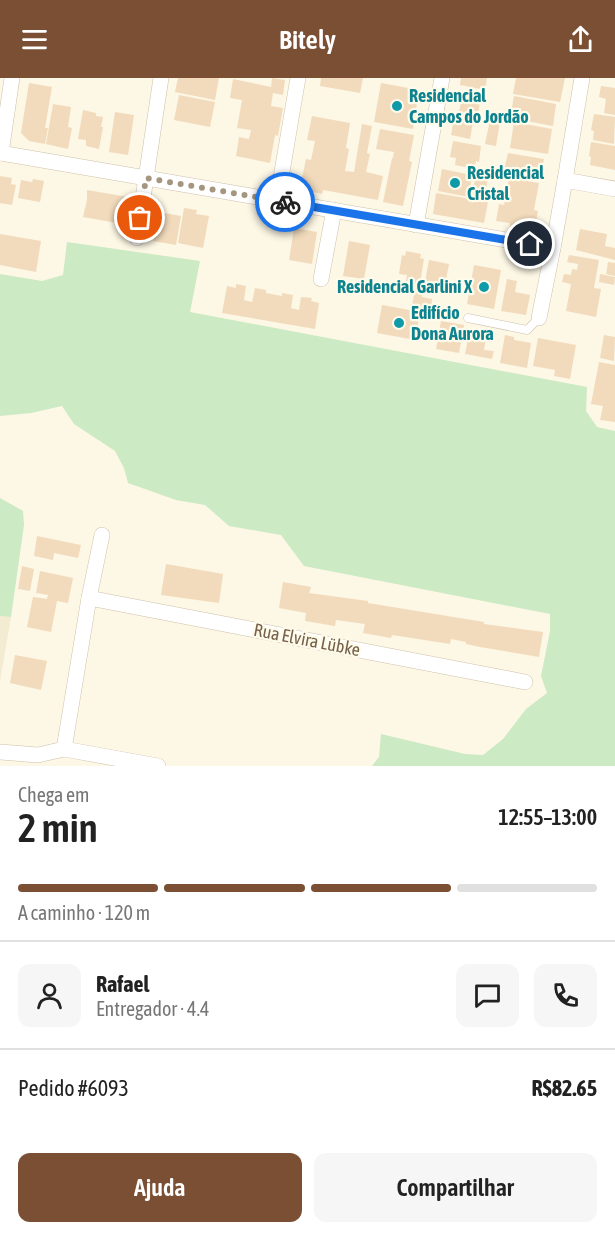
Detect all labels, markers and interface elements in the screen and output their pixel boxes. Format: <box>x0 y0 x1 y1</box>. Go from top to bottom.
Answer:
icon: menu <box>18 23 51 56</box>
icon: share <box>564 23 597 56</box>
text: Bitely <box>279 24 336 55</box>
place label: Residencial Campos do Jordão <box>409 85 529 127</box>
marker: Residencial Campos do Jordão <box>390 99 404 113</box>
place label: Residencial Cristal <box>467 162 544 204</box>
courier <box>255 172 315 232</box>
marker: Residencial Cristal <box>448 176 462 190</box>
icon: bike <box>269 186 302 219</box>
pin <box>114 192 165 243</box>
icon: bag <box>123 201 156 234</box>
pin <box>504 218 555 269</box>
icon: home <box>513 227 546 260</box>
place label: Residencial Garlini X <box>337 276 473 297</box>
marker: Residencial Garlini X <box>477 280 491 294</box>
place label: Edifício Dona Aurora <box>411 302 494 344</box>
marker: Edifício Dona Aurora <box>392 316 406 330</box>
street label: Rua Elvira Lübke <box>252 619 362 660</box>
text: Chega em <box>18 783 90 806</box>
text: 12:55–13:00 <box>498 804 597 830</box>
text: 2 min <box>18 806 98 850</box>
text: A caminho · 120 m <box>18 901 150 924</box>
button: person <box>18 964 81 1027</box>
button: chat <box>456 964 519 1027</box>
button: phone <box>534 964 597 1027</box>
text: Rafael <box>96 971 149 997</box>
text: Entregador · 4.4 <box>96 997 209 1020</box>
text: Pedido #6093 <box>18 1075 129 1101</box>
text: R$82.65 <box>531 1075 597 1101</box>
button: Ajuda <box>18 1153 302 1222</box>
button: Compartilhar <box>314 1153 597 1222</box>

